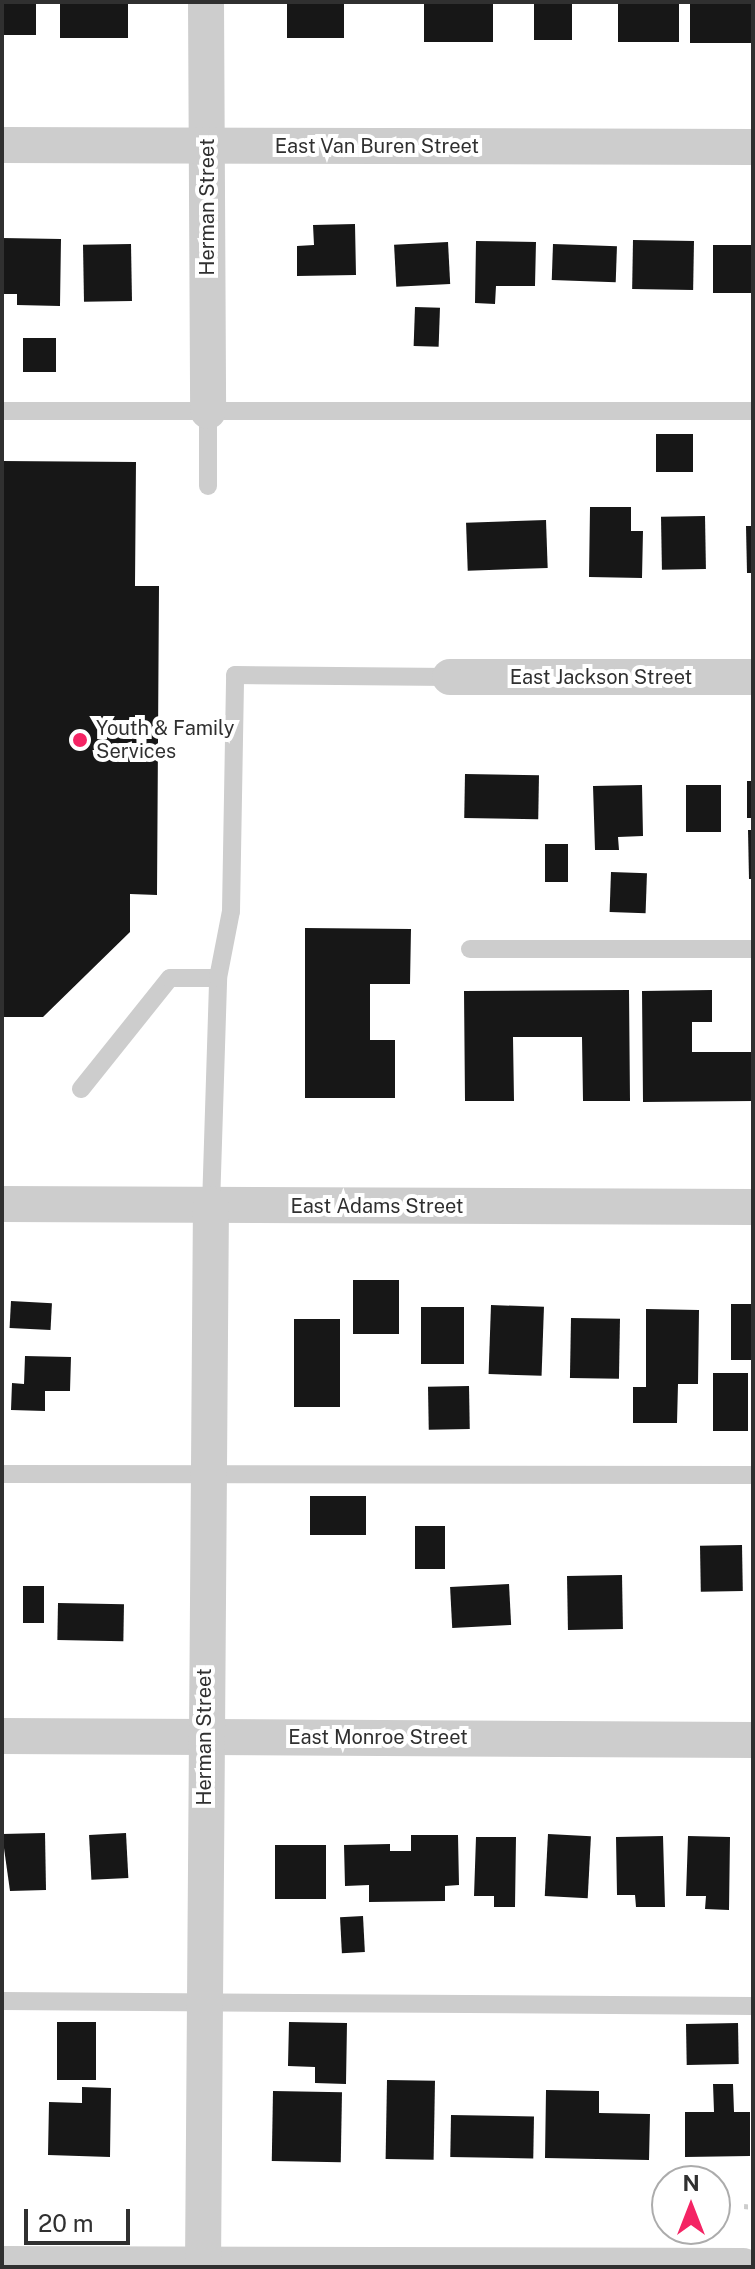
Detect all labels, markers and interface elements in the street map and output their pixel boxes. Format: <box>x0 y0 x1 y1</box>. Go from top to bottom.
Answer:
street label: East Van Buren Street <box>275 134 479 158</box>
street label: Herman Street <box>195 138 219 276</box>
street label: East Jackson Street <box>510 665 692 689</box>
place label: Youth & Family Services <box>96 716 234 763</box>
marker: Youth & Family Services <box>71 731 89 749</box>
street label: East Adams Street <box>290 1194 464 1218</box>
street label: Herman Street <box>192 1668 216 1806</box>
street label: East Monroe Street <box>288 1725 468 1749</box>
north arrow <box>651 2165 731 2245</box>
text: N <box>682 2170 700 2196</box>
scale bar <box>28 2193 134 2243</box>
text: 20 m <box>38 2209 94 2237</box>

